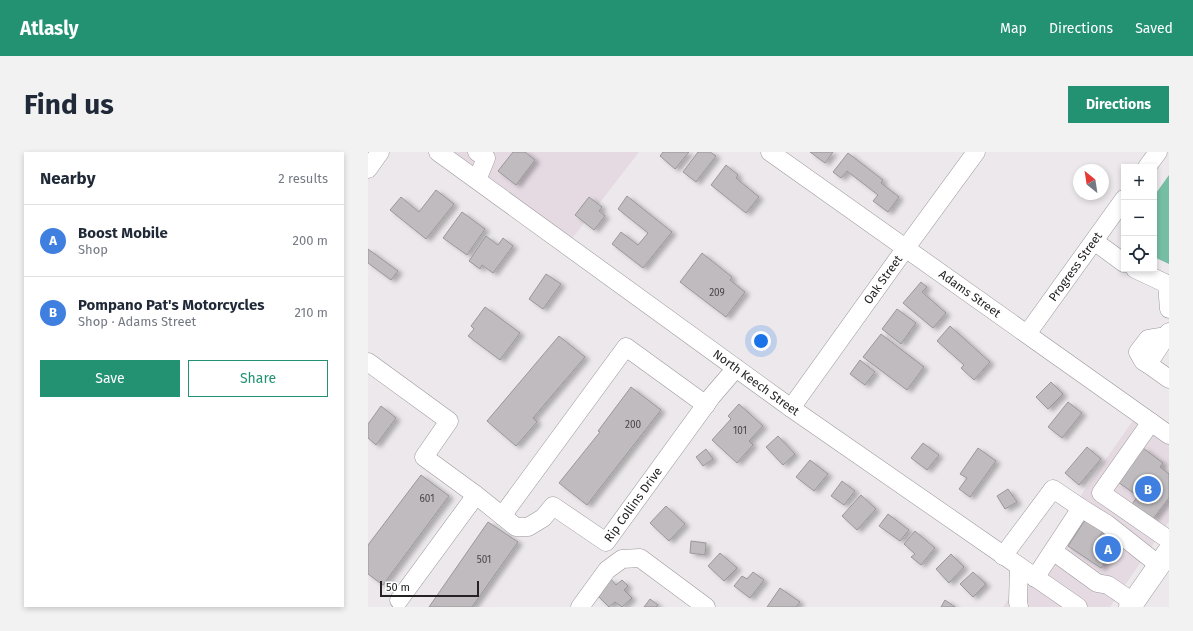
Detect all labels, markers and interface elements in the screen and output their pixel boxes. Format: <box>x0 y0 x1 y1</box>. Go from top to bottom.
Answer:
text: Atlasly <box>20 17 79 40</box>
text: Map <box>1000 20 1027 37</box>
text: Directions <box>1049 20 1113 37</box>
text: Saved <box>1135 20 1173 37</box>
button: Directions <box>1068 86 1169 123</box>
text: Find us <box>24 88 114 121</box>
north arrow <box>1073 164 1109 200</box>
map controls <box>1121 164 1157 272</box>
button: + <box>1121 164 1157 200</box>
text: Nearby <box>40 168 95 189</box>
text: 2 results <box>278 171 328 186</box>
button: − <box>1121 200 1157 236</box>
text: Boost Mobile <box>78 224 168 242</box>
street label: Progress Street <box>1046 229 1105 304</box>
text: A <box>49 233 57 248</box>
text: 200 m <box>292 233 328 248</box>
button: locate <box>1121 236 1157 272</box>
text: Shop <box>78 242 108 257</box>
street label: Oak Street <box>861 252 906 307</box>
street label: Adams Street <box>936 267 1004 321</box>
house number: 209 <box>709 287 725 299</box>
text: Pompano Pat's Motorcycles <box>78 296 265 314</box>
text: B <box>49 305 57 320</box>
text: 210 m <box>294 305 328 320</box>
text: Shop · Adams Street <box>78 314 196 329</box>
your location <box>751 331 771 351</box>
street label: North Keech Street <box>710 347 802 419</box>
button: Save <box>40 360 180 397</box>
button: Share <box>188 360 328 397</box>
house number: 200 <box>625 419 641 431</box>
house number: 101 <box>733 425 747 437</box>
street label: Rip Collins Drive <box>601 465 665 545</box>
pin: B <box>1135 474 1161 504</box>
house number: 601 <box>420 493 435 505</box>
pin: A <box>1095 534 1121 564</box>
house number: 501 <box>477 554 491 566</box>
scale bar <box>380 579 479 598</box>
text: 50 m <box>386 581 410 594</box>

